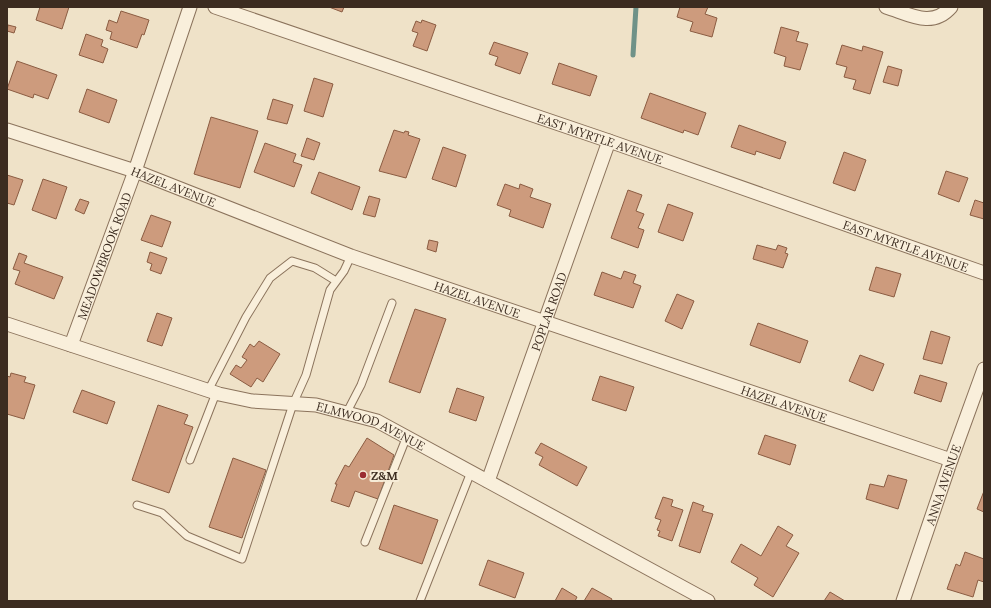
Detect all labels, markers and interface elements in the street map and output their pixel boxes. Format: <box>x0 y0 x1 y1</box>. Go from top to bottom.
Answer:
street label: EAST MYRTLE AVENUE <box>535 110 665 167</box>
street label: HAZEL AVENUE <box>129 163 218 210</box>
street label: MEADOWBROOK ROAD <box>73 190 134 322</box>
street label: EAST MYRTLE AVENUE <box>841 217 971 275</box>
street label: POPLAR ROAD <box>527 270 569 353</box>
street label: HAZEL AVENUE <box>432 277 522 321</box>
street label: HAZEL AVENUE <box>739 382 829 425</box>
street label: ELMWOOD AVENUE <box>315 398 428 453</box>
street label: ANNA AVENUE <box>922 442 964 528</box>
place label: Z&M <box>371 468 398 483</box>
marker: Z&M <box>358 470 368 480</box>

